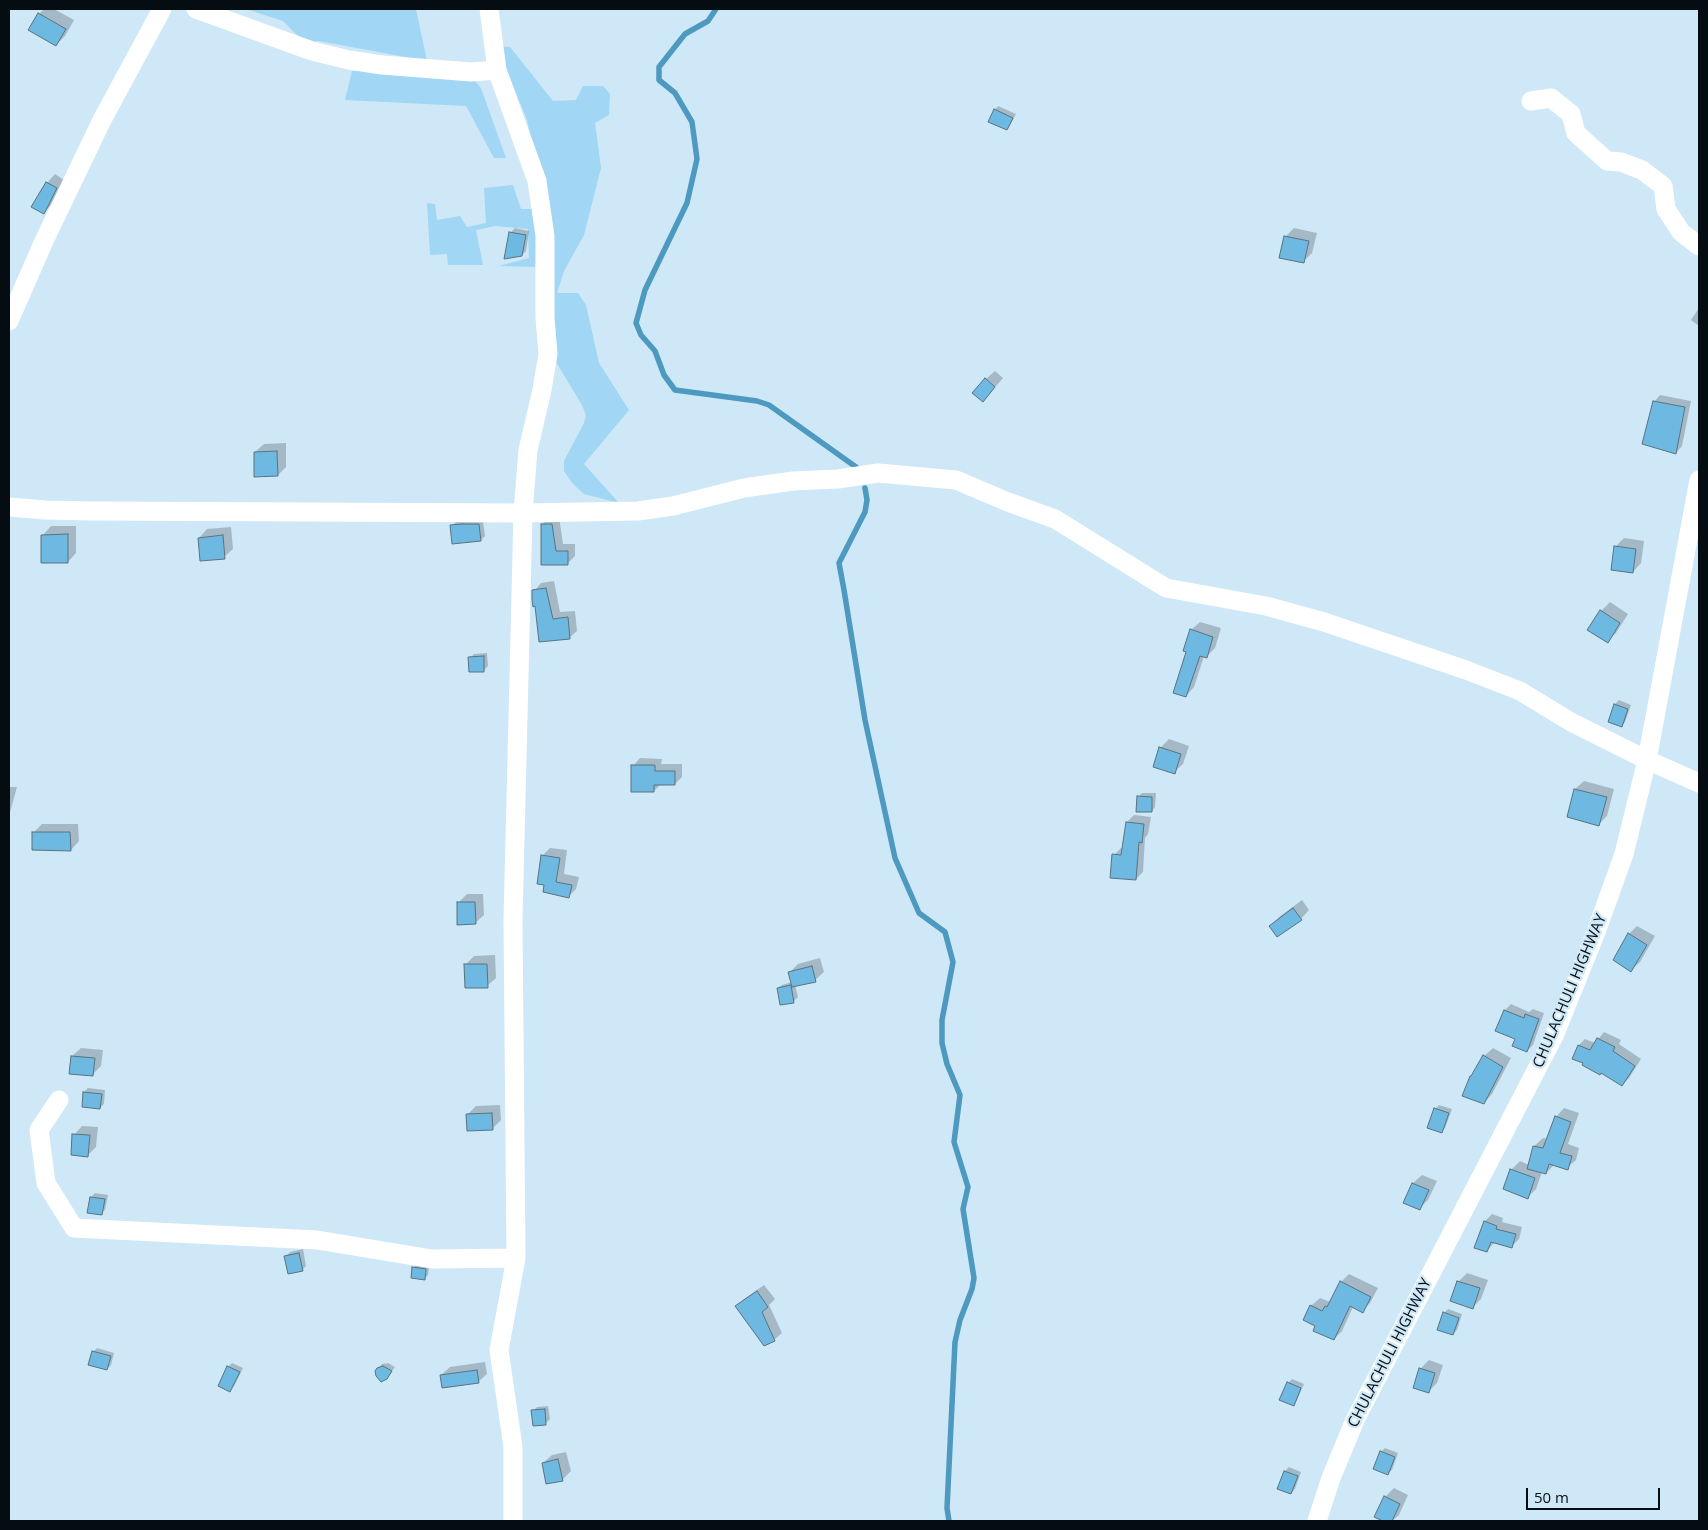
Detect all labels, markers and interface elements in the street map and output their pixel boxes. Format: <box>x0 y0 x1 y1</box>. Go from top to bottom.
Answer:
street label: CHULACHULI HIGHWAY <box>1529 912 1611 1070</box>
street label: CHULACHULI HIGHWAY <box>1345 1275 1435 1431</box>
scale bar <box>1528 1478 1662 1510</box>
text: 50 m <box>1534 1487 1569 1507</box>

